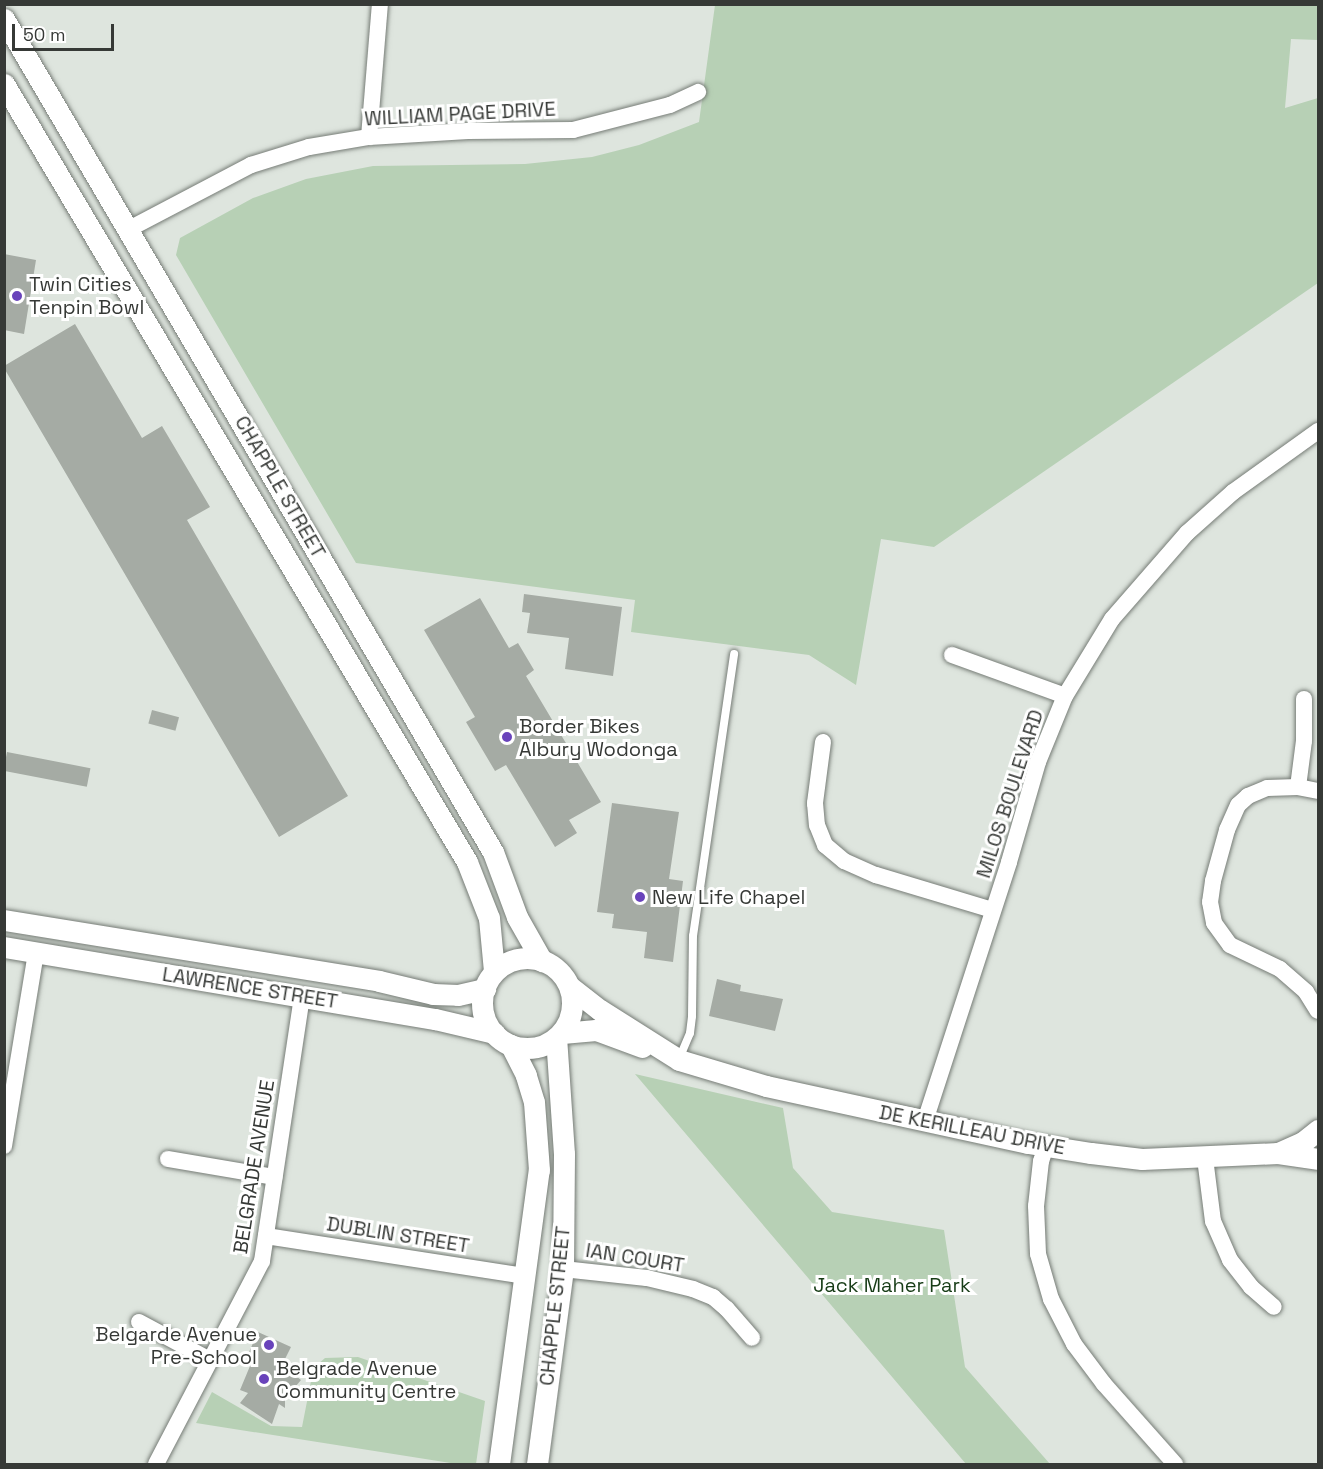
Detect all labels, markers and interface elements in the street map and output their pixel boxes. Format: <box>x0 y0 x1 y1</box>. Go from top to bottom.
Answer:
scale bar <box>15 12 117 50</box>
text: 50 m <box>23 23 65 46</box>
street label: WILLIAM PAGE DRIVE <box>364 97 556 131</box>
place label: Twin Cities Tenpin Bowl <box>29 272 144 319</box>
marker: Twin Cities Tenpin Bowl <box>10 289 24 303</box>
street label: CHAPPLE STREET <box>230 412 330 562</box>
street label: MILOS BOULEVARD <box>971 707 1049 881</box>
place label: Border Bikes Albury Wodonga <box>519 714 678 761</box>
marker: Border Bikes Albury Wodonga <box>500 730 514 744</box>
place label: New Life Chapel <box>652 885 805 909</box>
marker: New Life Chapel <box>633 890 647 904</box>
street label: LAWRENCE STREET <box>161 962 339 1014</box>
street label: BELGRADE AVENUE <box>228 1078 280 1256</box>
street label: DE KERILLEAU DRIVE <box>877 1100 1067 1160</box>
street label: DUBLIN STREET <box>325 1212 471 1258</box>
street label: CHAPPLE STREET <box>535 1225 575 1387</box>
street label: IAN COURT <box>584 1238 686 1278</box>
park label: Jack Maher Park <box>813 1273 971 1297</box>
place label: Belgarde Avenue Pre-School <box>95 1322 257 1369</box>
marker: Belgarde Avenue Pre-School <box>262 1338 276 1352</box>
place label: Belgrade Avenue Community Centre <box>276 1356 456 1403</box>
marker: Belgrade Avenue Community Centre <box>257 1372 271 1386</box>

